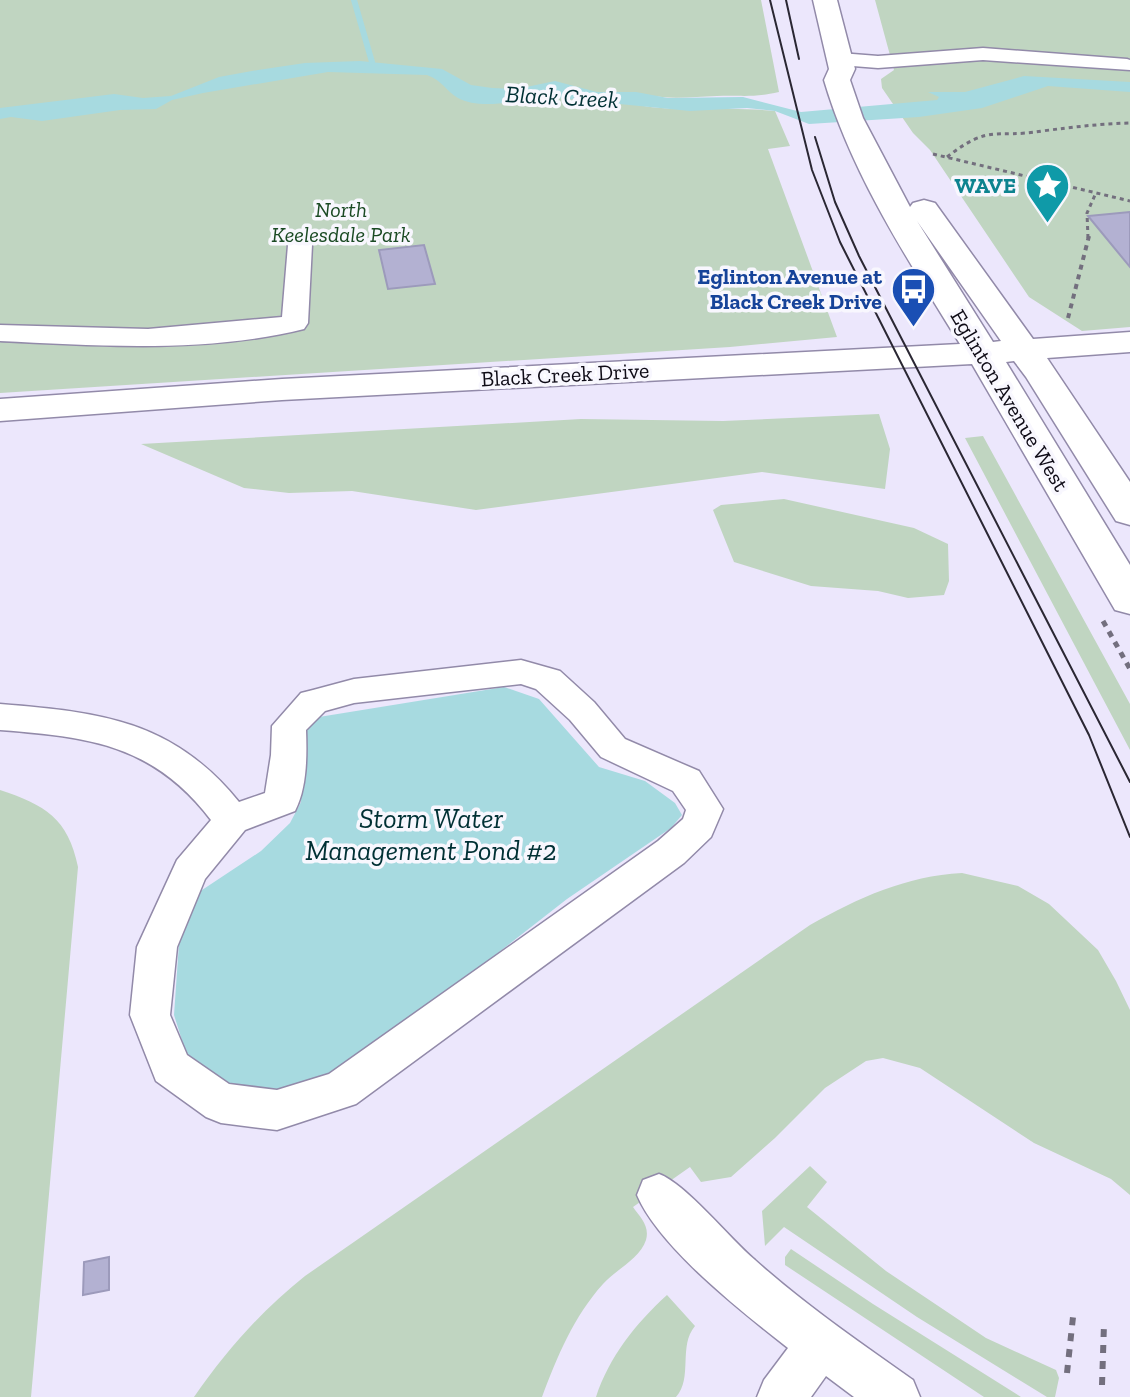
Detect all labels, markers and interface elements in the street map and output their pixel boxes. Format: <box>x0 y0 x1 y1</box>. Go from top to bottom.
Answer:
water label: Black Creek <box>505 79 620 114</box>
place icon: WAVE <box>1023 161 1071 224</box>
place label: WAVE <box>955 172 1016 199</box>
park label: North Keelesdale Park <box>271 196 411 248</box>
place label: Eglinton Avenue at Black Creek Drive <box>697 263 882 315</box>
bus stop icon: Eglinton Avenue at Black Creek Drive <box>889 265 937 328</box>
street label: Eglinton Avenue West <box>945 304 1075 497</box>
street label: Black Creek Drive <box>480 357 650 392</box>
water label: Storm Water Management Pond #2 <box>305 802 557 867</box>

